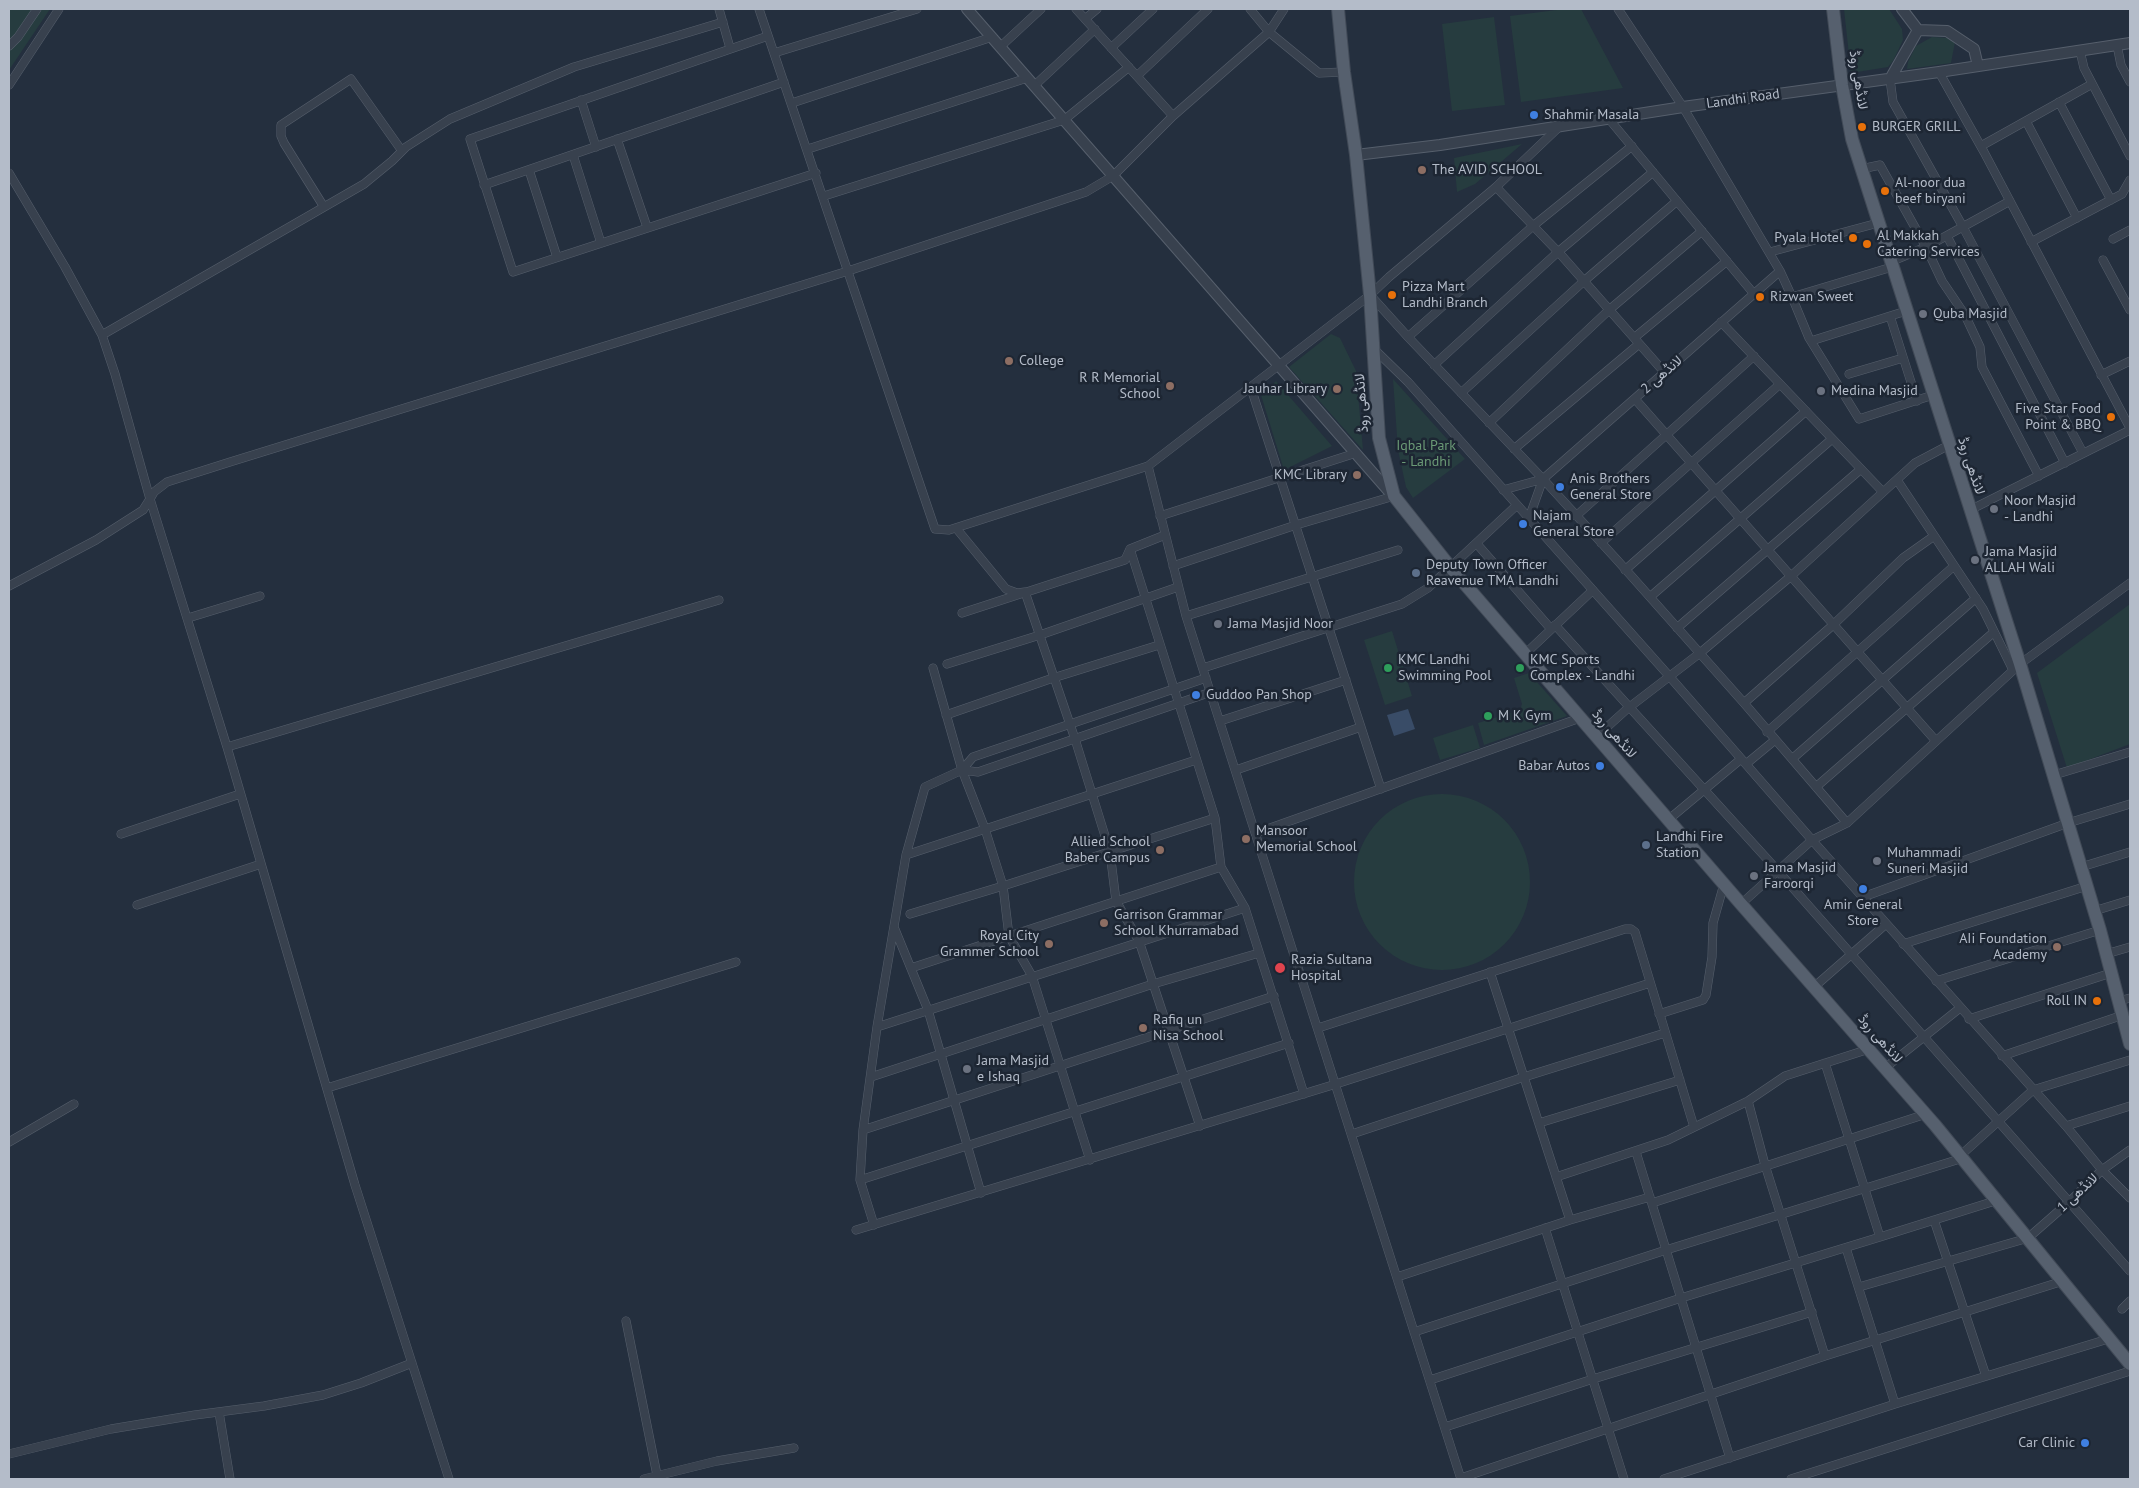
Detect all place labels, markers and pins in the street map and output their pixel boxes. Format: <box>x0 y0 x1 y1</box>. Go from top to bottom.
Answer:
place label: Shahmir Masala <box>1544 107 1639 123</box>
marker: Shahmir Masala <box>1528 109 1540 121</box>
place label: BURGER GRILL <box>1872 119 1961 135</box>
marker: BURGER GRILL <box>1856 121 1868 133</box>
place label: The AVID SCHOOL <box>1432 162 1542 178</box>
marker: The AVID SCHOOL <box>1416 164 1428 176</box>
place label: Al-noor dua beef biryani <box>1895 175 1966 208</box>
marker: Al-noor dua beef biryani <box>1879 185 1891 197</box>
place label: Al Makkah Catering Services <box>1877 228 1980 260</box>
place label: Pyala Hotel <box>1774 230 1843 246</box>
marker: Pyala Hotel <box>1847 232 1859 244</box>
marker: Al Makkah Catering Services <box>1861 238 1873 250</box>
place label: Pizza Mart Landhi Branch <box>1402 279 1488 312</box>
marker: Pizza Mart Landhi Branch <box>1386 289 1398 301</box>
place label: Rizwan Sweet <box>1770 289 1853 305</box>
marker: Rizwan Sweet <box>1754 291 1766 303</box>
place label: Quba Masjid <box>1933 306 2007 322</box>
marker: Quba Masjid <box>1917 308 1929 320</box>
place label: College <box>1019 353 1064 369</box>
marker: College <box>1003 355 1015 367</box>
place label: R R Memorial School <box>1079 370 1160 402</box>
marker: R R Memorial School <box>1164 380 1176 392</box>
place label: Jauhar Library <box>1244 381 1327 397</box>
marker: Jauhar Library <box>1331 383 1343 395</box>
place label: Medina Masjid <box>1831 383 1918 399</box>
marker: Medina Masjid <box>1815 385 1827 397</box>
place label: Five Star Food Point & BBQ <box>2015 401 2101 434</box>
marker: Five Star Food Point & BBQ <box>2105 411 2117 423</box>
place label: KMC Library <box>1274 467 1347 483</box>
marker: KMC Library <box>1351 469 1363 481</box>
place label: Anis Brothers General Store <box>1570 471 1651 504</box>
marker: Anis Brothers General Store <box>1554 481 1566 493</box>
place label: Noor Masjid - Landhi <box>2004 493 2076 526</box>
marker: Noor Masjid - Landhi <box>1988 503 2000 515</box>
place label: Najam General Store <box>1533 508 1614 540</box>
marker: Najam General Store <box>1517 518 1529 530</box>
place label: Jama Masjid ALLAH Wali <box>1985 544 2057 576</box>
marker: Jama Masjid ALLAH Wali <box>1969 554 1981 566</box>
place label: Deputy Town Officer Reavenue TMA Landhi <box>1426 557 1559 590</box>
marker: Deputy Town Officer Reavenue TMA Landhi <box>1410 567 1422 579</box>
place label: Jama Masjid Noor <box>1228 616 1333 632</box>
marker: Jama Masjid Noor <box>1212 618 1224 630</box>
place label: KMC Landhi Swimming Pool <box>1398 652 1491 684</box>
place label: KMC Sports Complex - Landhi <box>1530 652 1635 684</box>
marker: KMC Landhi Swimming Pool <box>1382 662 1394 674</box>
marker: KMC Sports Complex - Landhi <box>1514 662 1526 674</box>
place label: Guddoo Pan Shop <box>1206 687 1312 703</box>
marker: Guddoo Pan Shop <box>1190 689 1202 701</box>
place label: M K Gym <box>1498 708 1552 724</box>
marker: M K Gym <box>1482 710 1494 722</box>
place label: Babar Autos <box>1518 758 1590 774</box>
marker: Babar Autos <box>1594 760 1606 772</box>
place label: Mansoor Memorial School <box>1256 823 1357 856</box>
place label: Landhi Fire Station <box>1656 829 1723 862</box>
marker: Mansoor Memorial School <box>1240 833 1252 845</box>
place label: Allied School Baber Campus <box>1065 834 1150 866</box>
marker: Landhi Fire Station <box>1640 839 1652 851</box>
marker: Allied School Baber Campus <box>1154 844 1166 856</box>
place label: Muhammadi Suneri Masjid <box>1887 845 1968 878</box>
marker: Muhammadi Suneri Masjid <box>1871 855 1883 867</box>
place label: Jama Masjid Faroorqi <box>1764 860 1836 892</box>
marker: Jama Masjid Faroorqi <box>1748 870 1760 882</box>
marker: Amir General Store <box>1857 883 1869 895</box>
place label: Amir General Store <box>1824 897 1902 930</box>
place label: Garrison Grammar School Khurramabad <box>1114 907 1239 940</box>
marker: Garrison Grammar School Khurramabad <box>1098 917 1110 929</box>
place label: Royal City Grammer School <box>940 928 1039 960</box>
place label: AIi Foundation Academy <box>1959 931 2047 964</box>
marker: Royal City Grammer School <box>1043 938 1055 950</box>
marker: AIi Foundation Academy <box>2051 941 2063 953</box>
place label: Razia Sultana Hospital <box>1291 952 1372 984</box>
marker: Razia Sultana Hospital <box>1273 961 1287 975</box>
place label: Roll IN <box>2046 993 2087 1009</box>
marker: Roll IN <box>2091 995 2103 1007</box>
place label: Rafiq un Nisa School <box>1153 1012 1223 1044</box>
marker: Rafiq un Nisa School <box>1137 1022 1149 1034</box>
place label: Jama Masjid e Ishaq <box>977 1053 1049 1086</box>
marker: Jama Masjid e Ishaq <box>961 1063 973 1075</box>
place label: Car Clinic <box>2018 1435 2075 1451</box>
marker: Car Clinic <box>2079 1437 2091 1449</box>

